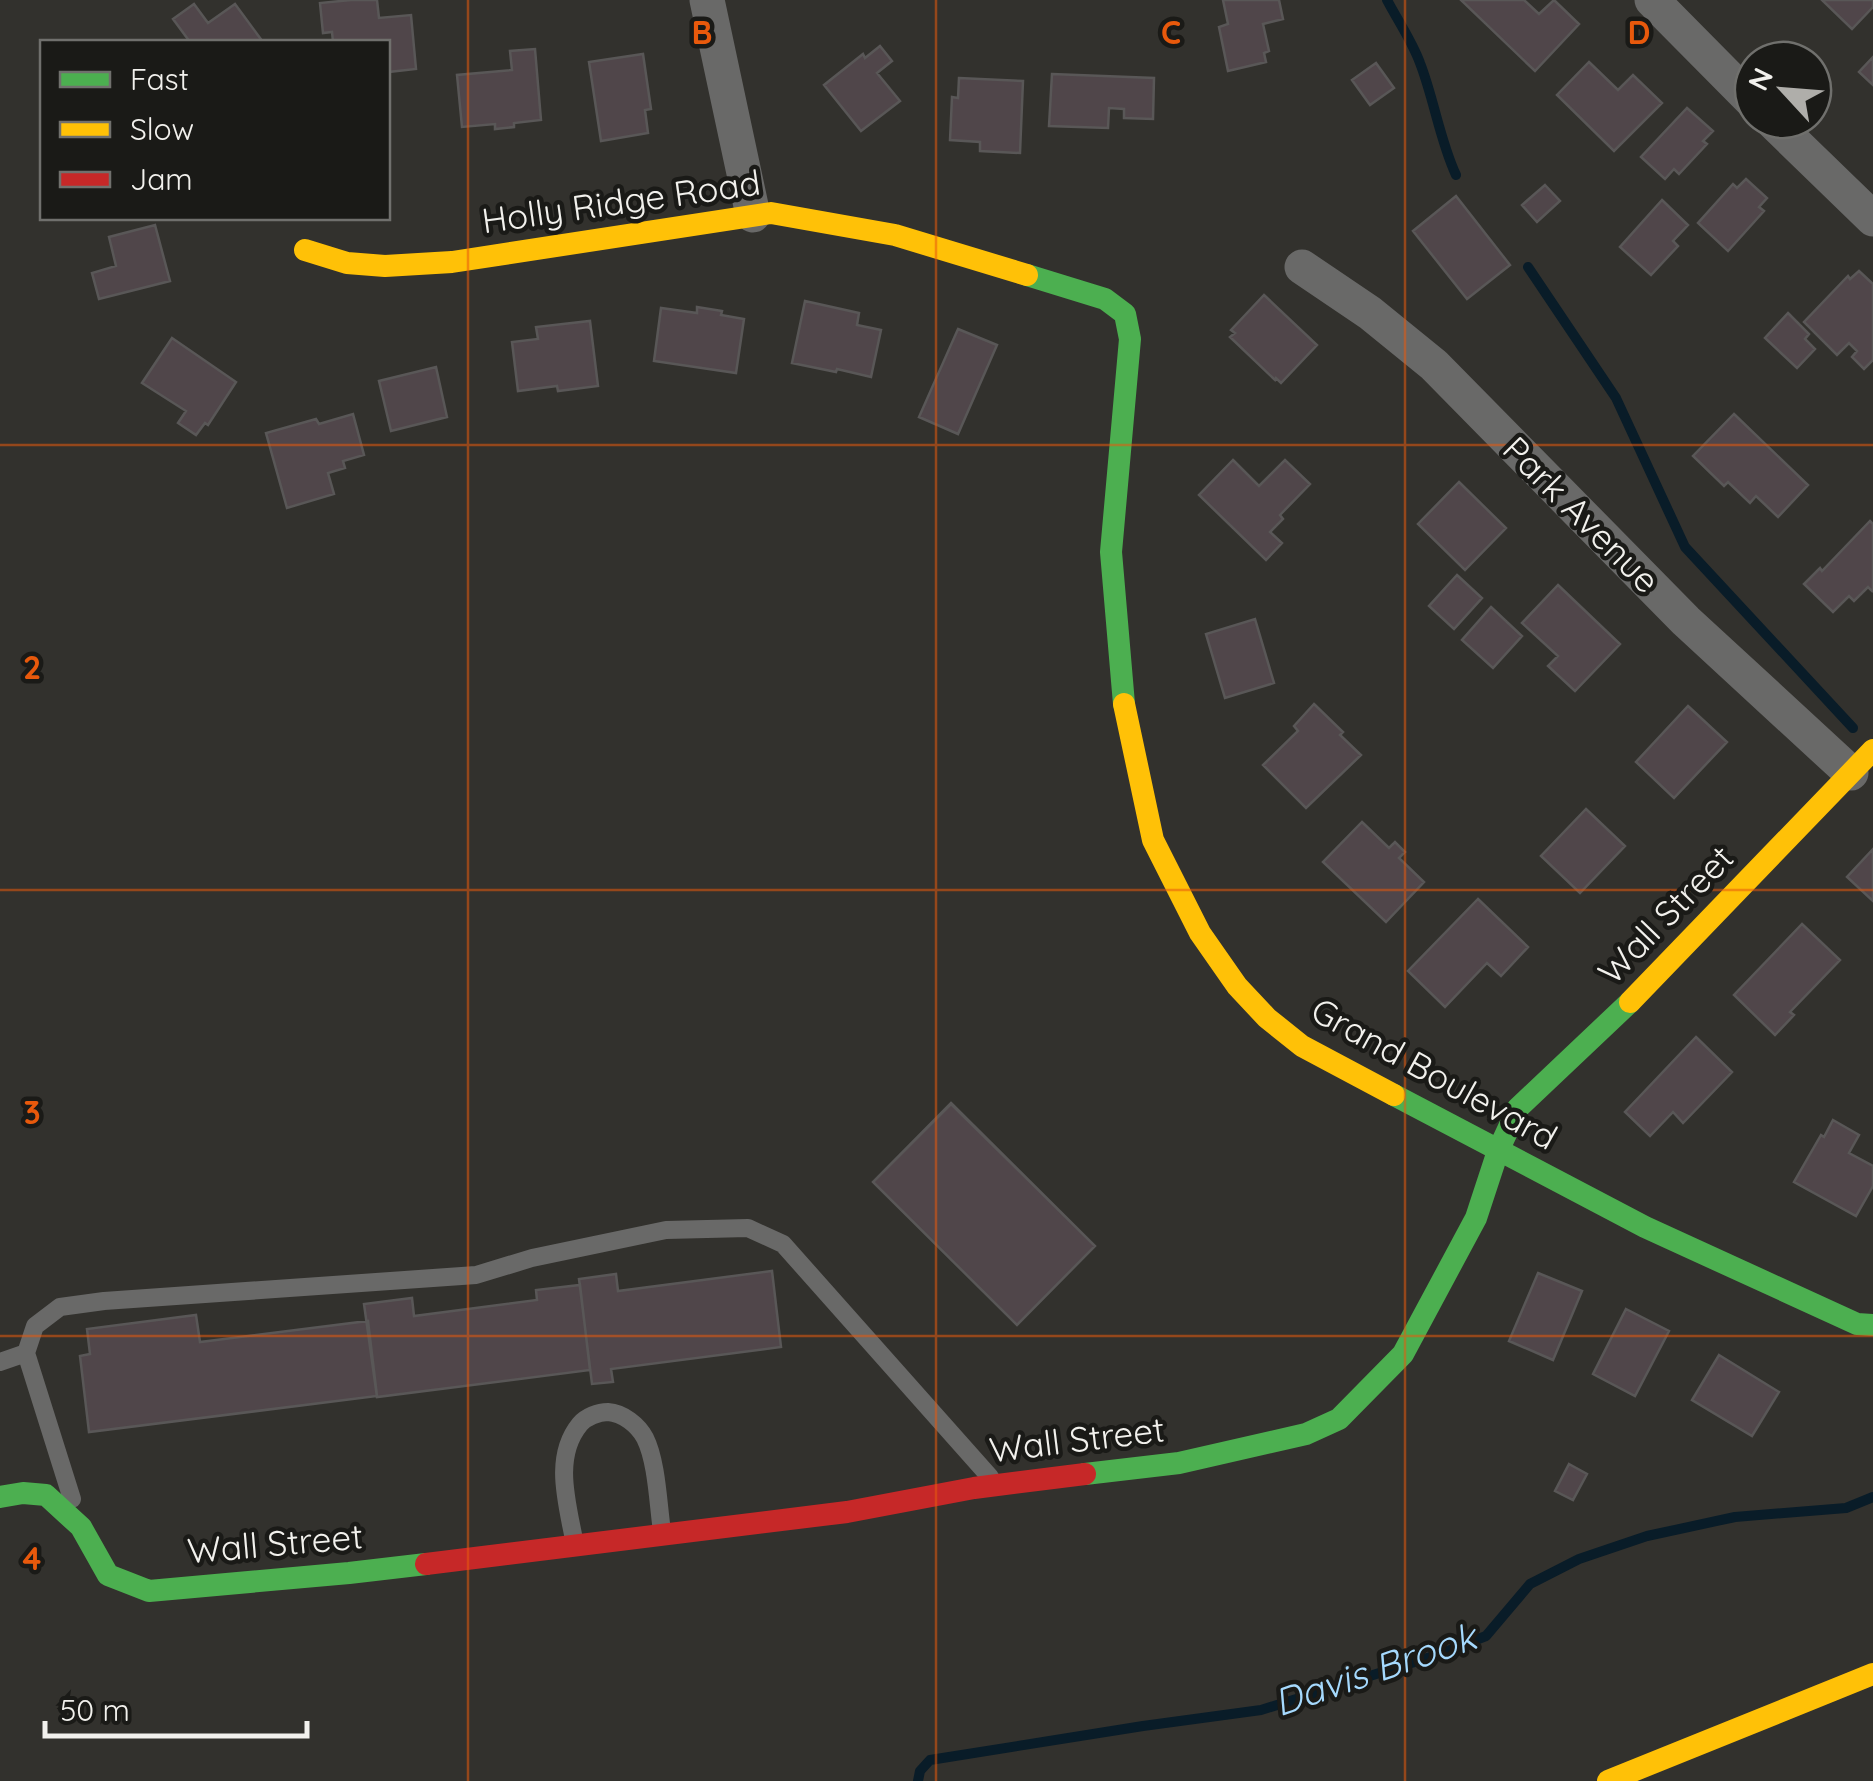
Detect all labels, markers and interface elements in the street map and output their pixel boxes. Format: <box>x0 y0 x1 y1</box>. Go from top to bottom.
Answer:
text: B <box>692 12 712 52</box>
text: C <box>1161 12 1181 52</box>
text: D <box>1628 12 1650 52</box>
legend <box>40 40 390 220</box>
north arrow <box>1733 40 1833 140</box>
text: Fast <box>130 60 189 98</box>
text: N <box>1740 62 1780 96</box>
text: Slow <box>130 110 194 148</box>
text: Jam <box>130 160 193 198</box>
street label: Holly Ridge Road <box>479 160 763 242</box>
street label: Park Avenue <box>1494 427 1669 602</box>
text: 2 <box>23 647 41 687</box>
street label: Wall Street <box>1588 836 1742 993</box>
street label: Grand Boulevard <box>1304 987 1565 1159</box>
text: 3 <box>23 1092 41 1132</box>
street label: Wall Street <box>987 1406 1167 1472</box>
street label: Wall Street <box>185 1513 365 1573</box>
text: 4 <box>23 1538 42 1578</box>
water label: Davis Brook <box>1267 1611 1486 1726</box>
scale bar <box>45 1676 308 1738</box>
text: 50 m <box>60 1691 130 1729</box>

